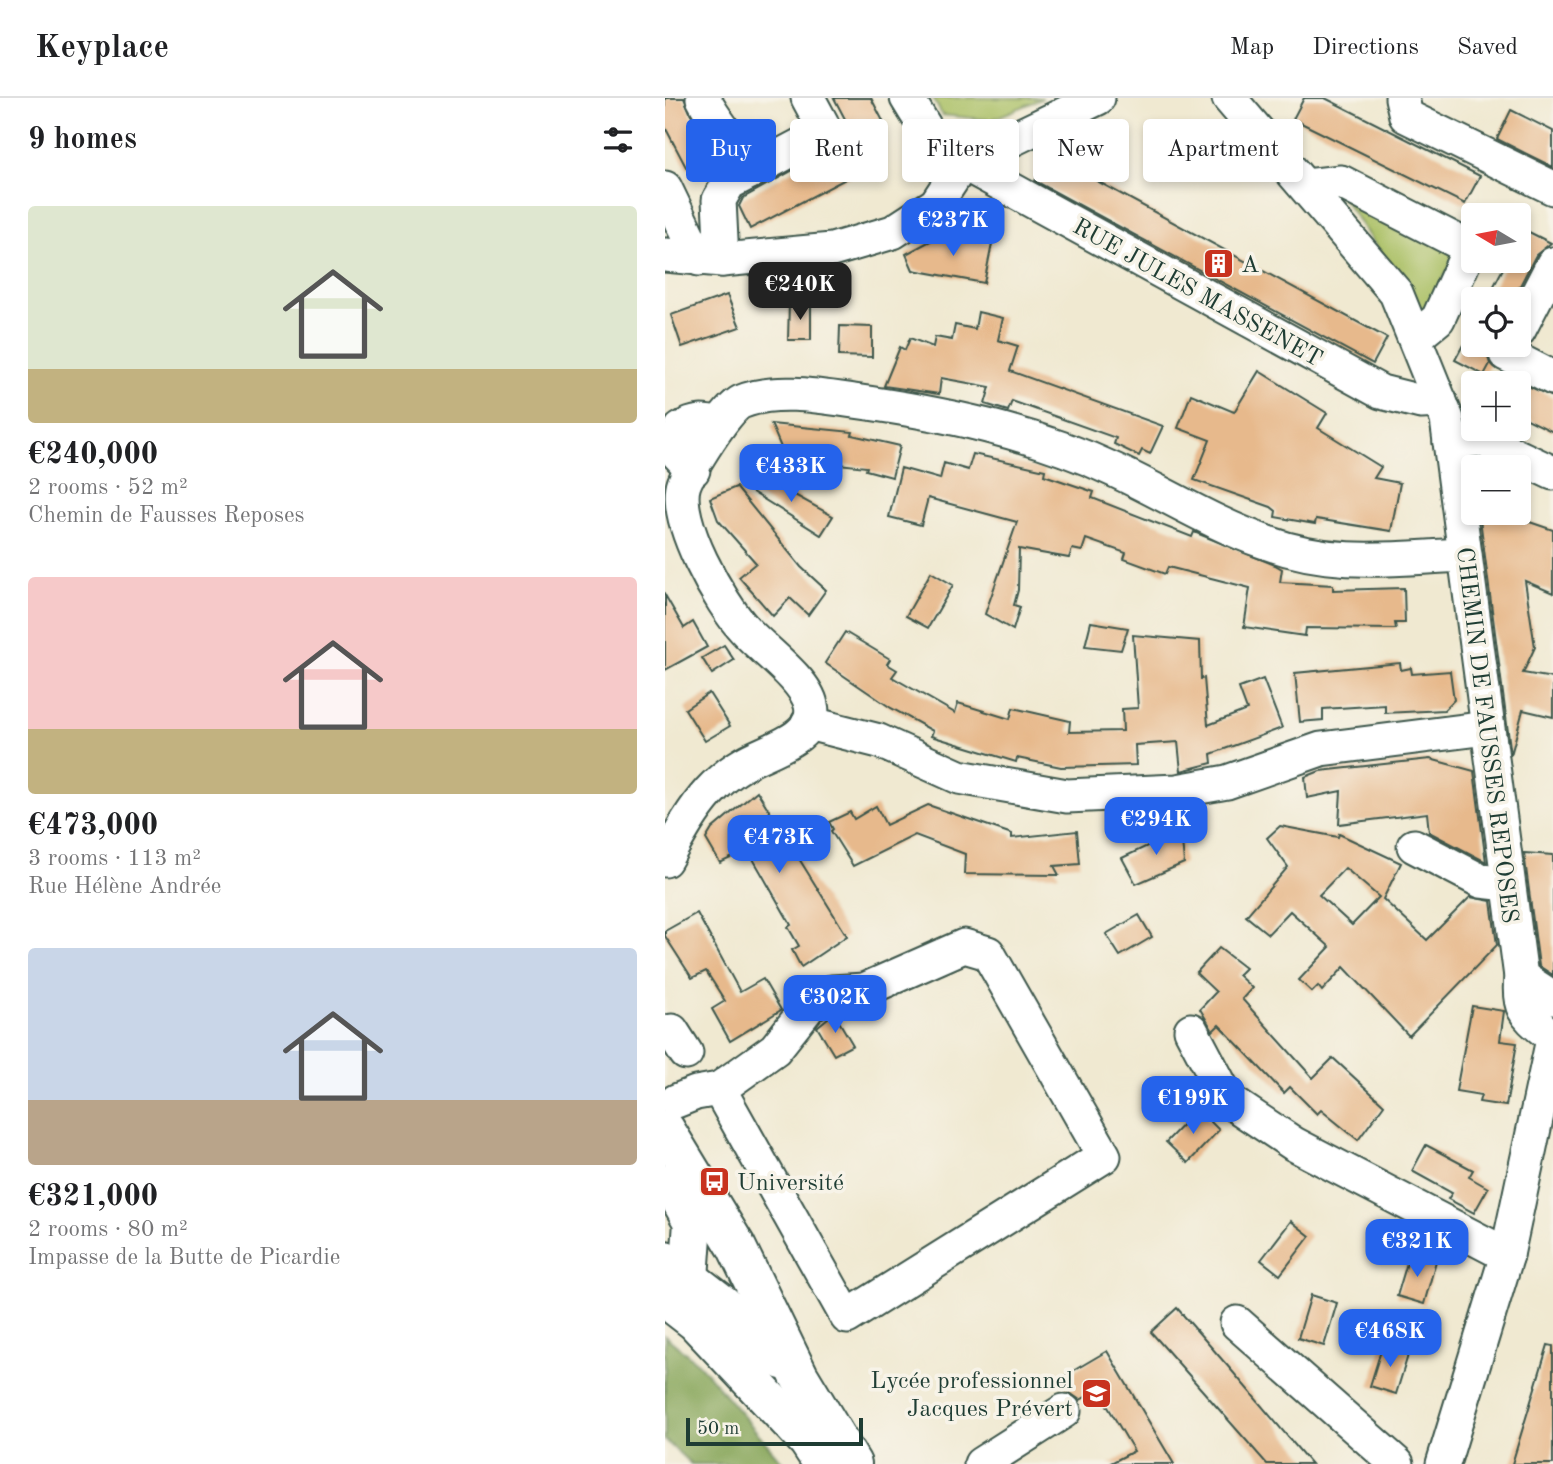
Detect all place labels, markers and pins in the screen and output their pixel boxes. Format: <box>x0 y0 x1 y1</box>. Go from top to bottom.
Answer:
pin: €237K <box>904 198 1002 258</box>
building icon: A <box>1201 247 1235 281</box>
place label: A <box>1241 254 1259 278</box>
pin: €240K <box>751 262 849 322</box>
pin: €433K <box>742 444 840 504</box>
pin: €294K <box>1107 798 1205 857</box>
pin: €473K <box>730 816 828 875</box>
pin: €302K <box>786 976 884 1035</box>
pin: €199K <box>1144 1076 1242 1136</box>
bus stop icon: Université <box>697 1165 731 1199</box>
place label: Université <box>737 1172 844 1196</box>
pin: €321K <box>1368 1220 1466 1279</box>
pin: €468K <box>1341 1310 1439 1369</box>
place label: Lycée professionnel Jacques Prévert <box>870 1370 1073 1422</box>
school or university icon: Lycée professionnel Jacques Prévert <box>1079 1377 1113 1411</box>

